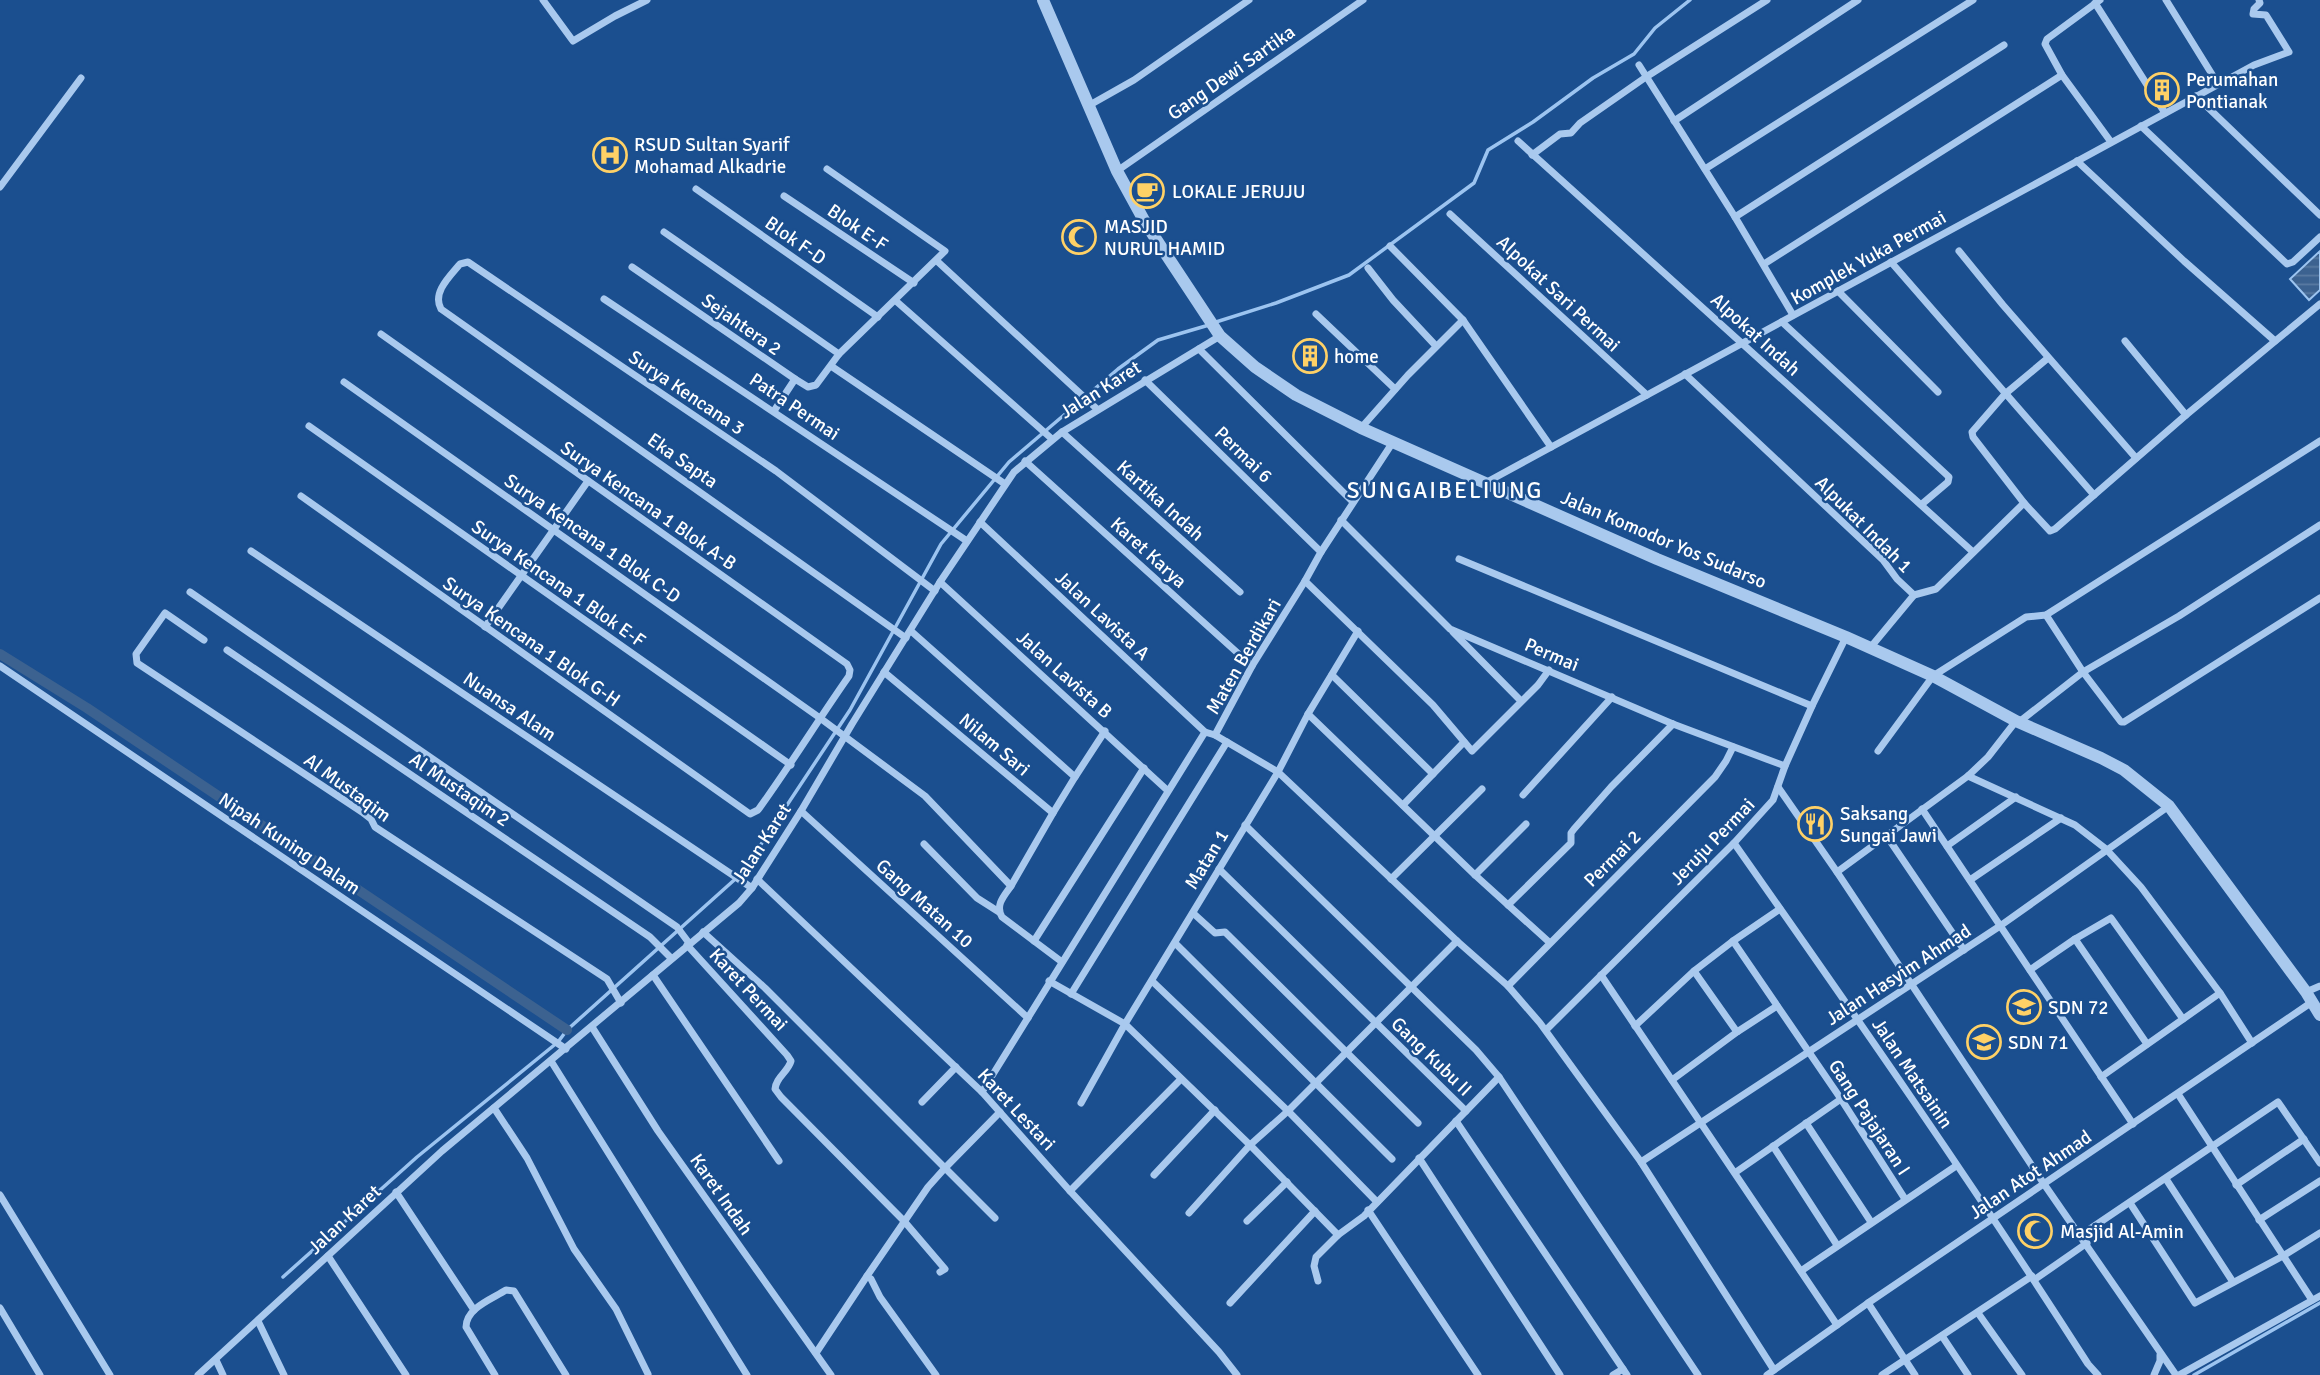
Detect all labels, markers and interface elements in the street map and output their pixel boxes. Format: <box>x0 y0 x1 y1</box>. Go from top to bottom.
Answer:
street label: Gang Dewi Sartika <box>1163 20 1300 126</box>
place label: Perumahan Pontianak <box>2186 68 2278 114</box>
building icon: Perumahan Pontianak <box>2143 71 2181 109</box>
place label: RSUD Sultan Syarif Mohamad Alkadrie <box>634 133 791 179</box>
hospital icon: RSUD Sultan Syarif Mohamad Alkadrie <box>591 136 629 174</box>
cafe icon: LOKALE JERUJU <box>1128 172 1166 210</box>
place label: LOKALE JERUJU <box>1172 180 1306 204</box>
street label: Blok E-F <box>823 199 892 257</box>
street label: Komplek Yuka Permai <box>1787 205 1950 311</box>
street label: Blok F-D <box>760 211 831 271</box>
place label: MASJID NURUL HAMID <box>1104 215 1225 261</box>
mosque icon: MASJID NURUL HAMID <box>1060 218 1098 256</box>
street label: Alpokat Sari Permai <box>1492 230 1625 357</box>
street label: Alpokat Indah <box>1705 288 1805 381</box>
street label: Sejahtera 2 <box>697 289 786 361</box>
building icon: home <box>1291 337 1329 375</box>
street label: Surya Kencana 3 <box>624 345 749 440</box>
place label: home <box>1334 345 1379 369</box>
street label: Jalan Karet <box>1056 355 1146 424</box>
street label: Patra Permai <box>745 368 844 446</box>
street label: Permai 6 <box>1209 421 1277 488</box>
street label: Eka Sapta <box>643 428 722 494</box>
street label: Surya Kencana 1 Blok A-B <box>556 436 741 576</box>
street label: Kartika Indah <box>1112 455 1209 546</box>
street label: Surya Kencana 1 Blok C-D <box>500 469 685 609</box>
street label: Alpukat Indah 1 <box>1810 471 1917 578</box>
district label: SUNGAIBELIUNG <box>1347 476 1543 505</box>
street label: Jalan Komodor Yos Sudarso <box>1557 486 1770 594</box>
street label: Karet Karya <box>1105 512 1192 593</box>
street label: Surya Kencana 1 Blok E-F <box>467 515 650 653</box>
street label: Jalan Lavista A <box>1050 566 1155 666</box>
street label: Surya Kencana 1 Blok G-H <box>438 571 625 712</box>
street label: Maten Berdikari <box>1201 594 1287 719</box>
street label: Jalan Lavista B <box>1012 626 1117 724</box>
street label: Permai <box>1521 633 1582 677</box>
street label: Nuansa Alam <box>458 667 561 747</box>
street label: Nilam Sari <box>954 708 1035 781</box>
street label: Al Mustaqim 2 <box>405 747 514 832</box>
street label: Al Mustaqim <box>299 748 396 827</box>
street label: Nipah Kuning Dalam <box>214 787 365 900</box>
street label: Jeruju Permai <box>1665 793 1760 890</box>
street label: Jalan Karet <box>727 798 797 888</box>
place label: Saksang Sungai Jawi <box>1840 802 1937 848</box>
restaurant icon: Saksang Sungai Jawi <box>1796 805 1834 843</box>
street label: Matan 1 <box>1180 825 1234 894</box>
street label: Permai 2 <box>1579 825 1646 892</box>
street label: Gang Matan 10 <box>871 854 978 954</box>
street label: Jalan Hasyim Ahmad <box>1821 919 1976 1031</box>
street label: Karet Permai <box>704 943 793 1036</box>
school or university icon: SDN 72 <box>2005 988 2043 1026</box>
place label: SDN 72 <box>2048 996 2108 1020</box>
street label: Gang Kubu II <box>1386 1012 1477 1101</box>
street label: Jalan Matsainin <box>1866 1014 1958 1133</box>
school or university icon: SDN 71 <box>1965 1023 2003 1061</box>
place label: SDN 71 <box>2008 1031 2068 1055</box>
street label: Gang Pajajaran I <box>1823 1055 1915 1180</box>
street label: Karet Lestari <box>972 1063 1060 1156</box>
street label: Jalan Atot Ahmad <box>1965 1125 2096 1225</box>
street label: Karet Indah <box>684 1149 758 1240</box>
street label: Jalan Karet <box>303 1180 386 1260</box>
mosque icon: Masjid Al-Amin <box>2016 1212 2054 1250</box>
place label: Masjid Al-Amin <box>2060 1220 2184 1244</box>

